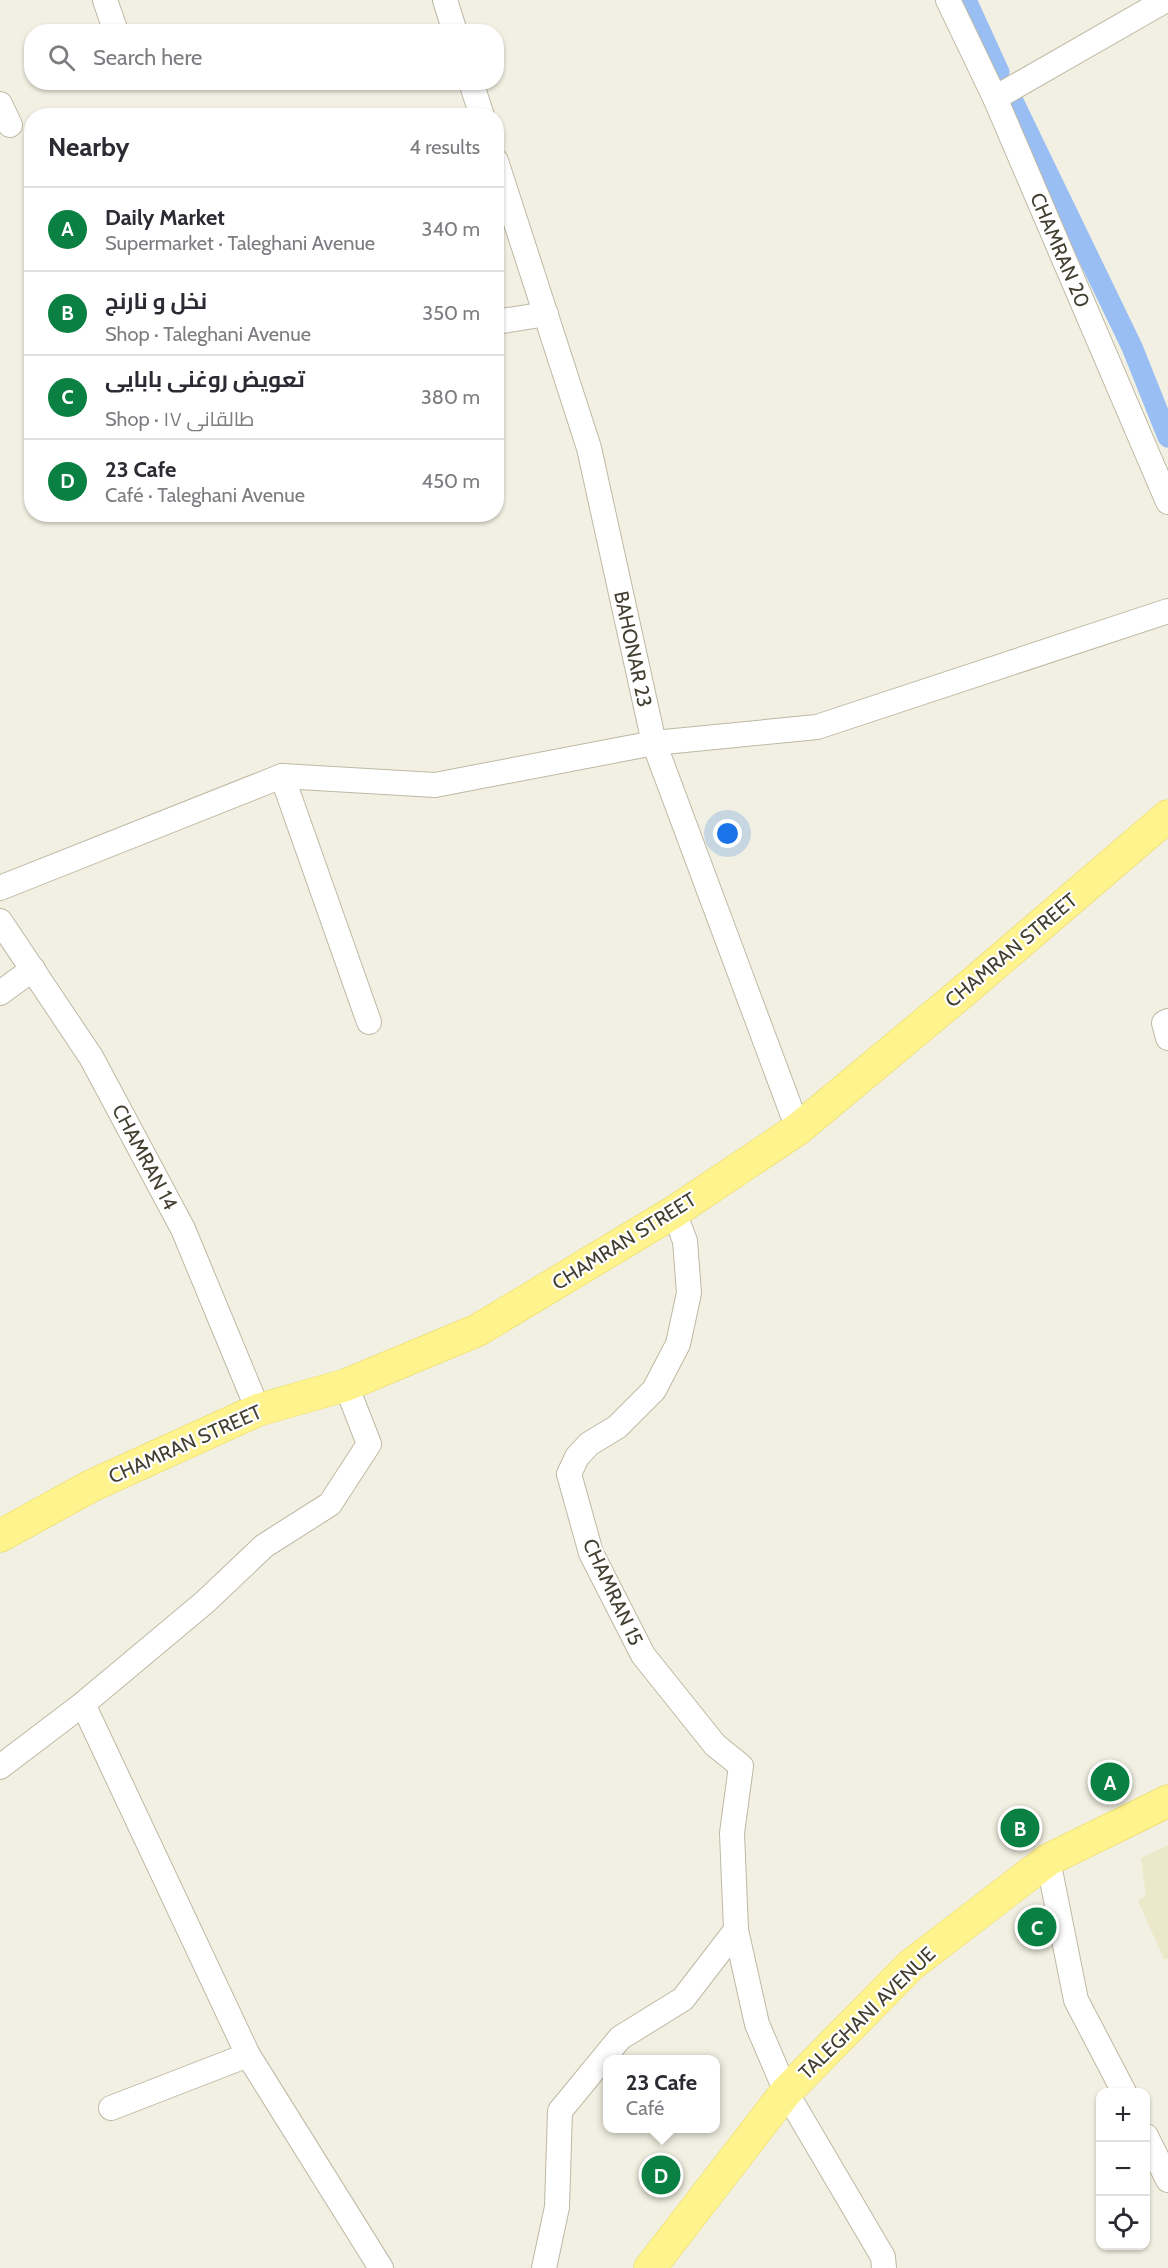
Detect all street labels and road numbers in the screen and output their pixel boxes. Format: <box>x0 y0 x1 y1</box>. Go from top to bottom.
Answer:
street label: CHAMRAN 20 <box>1025 189 1095 311</box>
street label: BAHONAR 23 <box>609 589 657 709</box>
street label: CHAMRAN STREET <box>940 888 1082 1012</box>
street label: CHAMRAN 14 <box>107 1100 183 1214</box>
street label: CHAMRAN STREET <box>548 1187 701 1295</box>
street label: CHAMRAN STREET <box>105 1399 266 1489</box>
street label: CHAMRAN 15 <box>578 1535 648 1649</box>
street label: TALEGHANI AVENUE <box>794 1942 940 2084</box>

